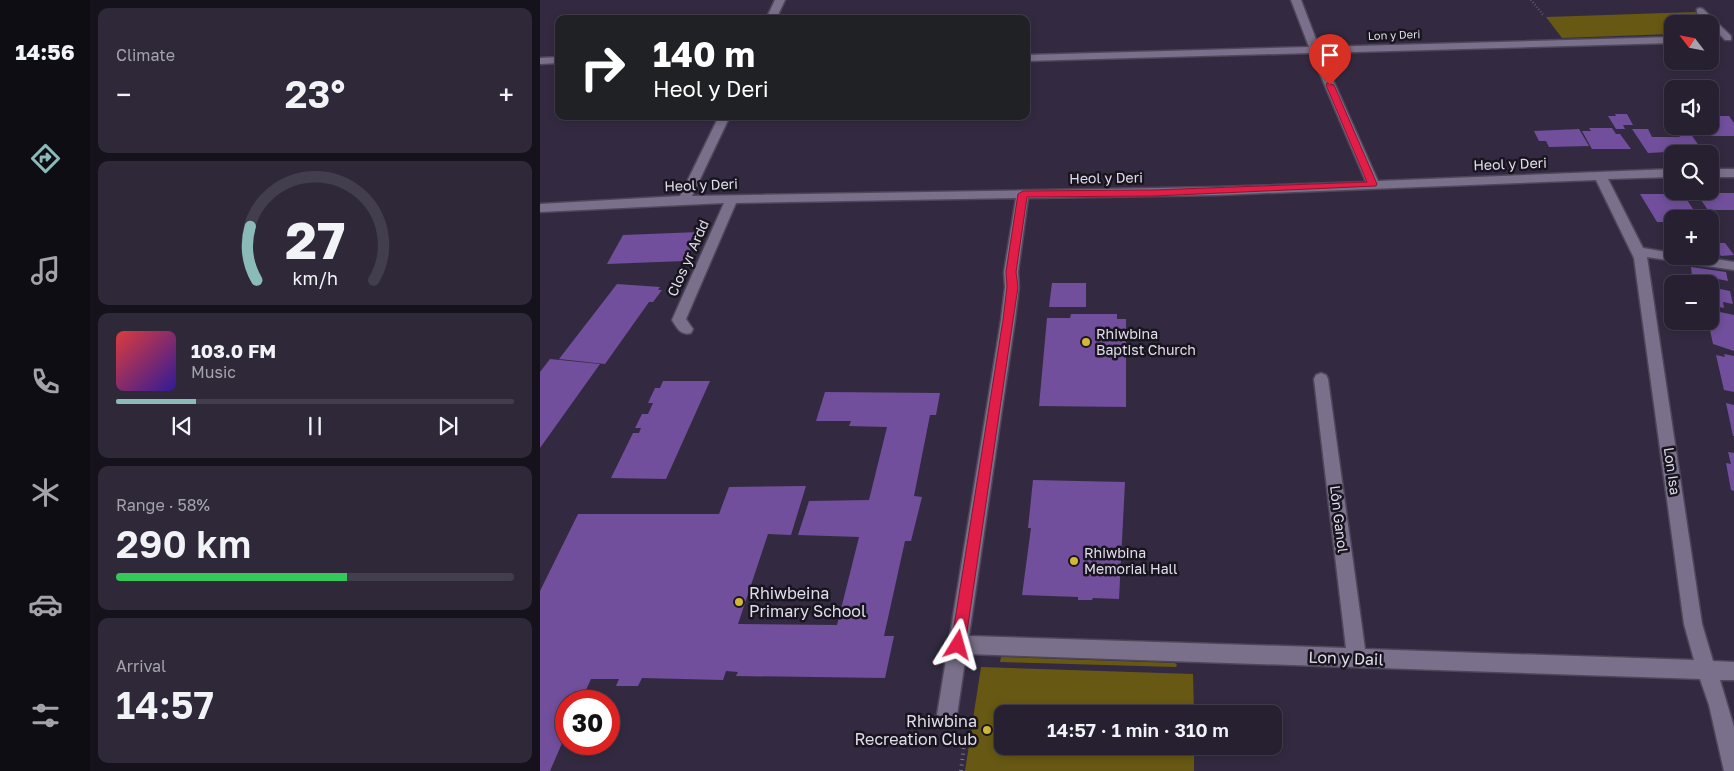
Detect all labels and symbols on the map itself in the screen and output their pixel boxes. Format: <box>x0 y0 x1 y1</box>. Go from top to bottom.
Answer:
north arrow <box>1664 15 1719 70</box>
street label: Lon y Deri <box>1368 27 1420 42</box>
pin <box>1309 34 1351 85</box>
street label: Heol y Deri <box>1473 154 1547 173</box>
street label: Heol y Deri <box>1069 168 1143 187</box>
street label: Heol y Deri <box>664 175 738 194</box>
street label: Clos yr Ardd <box>663 217 712 299</box>
place label: Rhiwbina Baptist Church <box>1096 325 1196 358</box>
marker: Rhiwbina Baptist Church <box>1080 336 1092 348</box>
street label: Lon Isa <box>1661 446 1684 496</box>
street label: Lôn Ganol <box>1327 484 1352 554</box>
place label: Rhiwbina Memorial Hall <box>1084 544 1178 577</box>
marker: Rhiwbina Memorial Hall <box>1068 555 1080 567</box>
place label: Rhiwbeina Primary School <box>749 583 866 621</box>
marker: Rhiwbeina Primary School <box>733 596 745 608</box>
position arrow <box>931 618 983 670</box>
street label: Lon y Dail <box>1308 647 1384 669</box>
speed limit sign: 30 <box>555 690 620 755</box>
place label: Rhiwbina Recreation Club <box>854 711 977 749</box>
marker: Rhiwbina Recreation Club <box>981 724 993 736</box>

